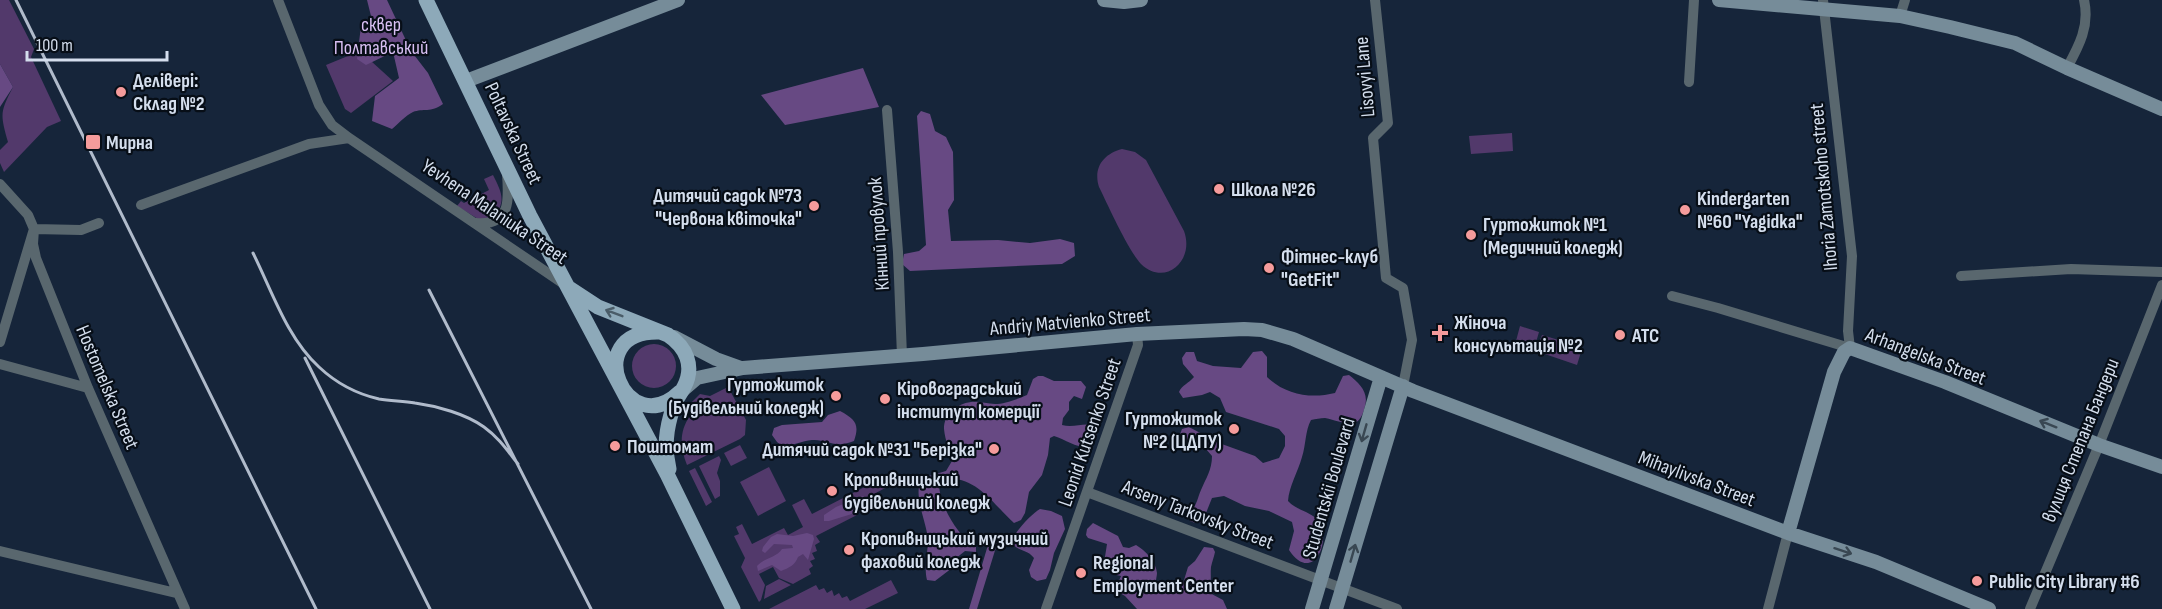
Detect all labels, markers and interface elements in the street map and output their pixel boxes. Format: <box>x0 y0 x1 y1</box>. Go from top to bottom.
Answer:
park label: сквер Полтавський <box>334 13 428 60</box>
scale bar <box>27 24 166 62</box>
text: 100 m <box>36 35 73 56</box>
street label: Lisovyi Lane <box>1350 36 1380 118</box>
place label: Делівері: Склад №2 <box>133 69 205 116</box>
street label: Poltavska Street <box>479 79 547 188</box>
marker: Делівері: Склад №2 <box>114 85 128 99</box>
street label: Ihoria Zamotskoho street <box>1805 102 1843 272</box>
place label: Мирна <box>106 131 153 155</box>
marker: Мирна <box>84 133 102 151</box>
street label: Yevhena Malaniuka Street <box>417 154 572 270</box>
street label: Кінний провулок <box>863 176 895 291</box>
place label: Школа №26 <box>1231 178 1316 202</box>
marker: Школа №26 <box>1212 182 1226 196</box>
place label: Дитячий садок №73 "Червона квіточка" <box>653 184 802 231</box>
place label: Kindergarten №60 "Yagidka" <box>1697 187 1803 234</box>
marker: Дитячий садок №73 "Червона квіточка" <box>807 199 821 213</box>
marker: Kindergarten №60 "Yagidka" <box>1678 203 1692 217</box>
place label: Гуртожиток №1 (Медичний коледж) <box>1483 213 1623 260</box>
marker: Гуртожиток №1 (Медичний коледж) <box>1464 228 1478 242</box>
place label: Фітнес-клуб "GetFit" <box>1281 245 1378 292</box>
marker: Фітнес-клуб "GetFit" <box>1262 261 1276 275</box>
street label: Andriy Matvienko Street <box>988 303 1151 341</box>
one-way arrow <box>605 307 624 318</box>
place label: Жіноча консультація №2 <box>1454 311 1583 358</box>
street label: Hostomelska Street <box>70 322 144 453</box>
street label: Arhangelska Street <box>1861 323 1989 391</box>
marker: Жіноча консультація №2 <box>1431 324 1449 342</box>
place label: АТС <box>1631 324 1659 348</box>
marker: АТС <box>1613 328 1627 342</box>
street label: Leonid Kutsenko Street <box>1053 355 1127 510</box>
street label: вулиця Степана Бандери <box>2037 355 2125 526</box>
place label: Гуртожиток (Будівельний коледж) <box>668 373 825 420</box>
place label: Кіровоградський інститут комерції <box>897 377 1041 424</box>
marker: Гуртожиток (Будівельний коледж) <box>829 389 843 403</box>
marker: Кіровоградський інститут комерції <box>878 392 892 406</box>
place label: Гуртожиток №2 (ЦДПУ) <box>1125 407 1223 454</box>
street label: Studentskii Boulevard <box>1297 415 1361 562</box>
one-way arrow <box>2040 418 2058 429</box>
marker: Гуртожиток №2 (ЦДПУ) <box>1227 422 1241 436</box>
one-way arrow <box>1358 423 1369 442</box>
place label: Поштомат <box>627 435 713 459</box>
place label: Дитячий садок №31 "Берізка" <box>762 438 982 462</box>
marker: Поштомат <box>608 439 622 453</box>
marker: Дитячий садок №31 "Берізка" <box>987 442 1001 456</box>
street label: Mihaylivska Street <box>1635 446 1758 512</box>
place label: Кропивницький будівельний коледж <box>844 468 991 515</box>
street label: Arseny Tarkovsky Street <box>1118 475 1277 555</box>
marker: Кропивницький будівельний коледж <box>825 484 839 498</box>
place label: Кропивницький музичний фаховий коледж <box>861 527 1048 574</box>
marker: Кропивницький музичний фаховий коледж <box>842 543 856 557</box>
one-way arrow <box>1348 544 1359 563</box>
one-way arrow <box>1833 547 1852 558</box>
place label: Regional Employment Center <box>1093 551 1234 598</box>
marker: Regional Employment Center <box>1074 566 1088 580</box>
place label: Public City Library #6 <box>1989 570 2140 594</box>
marker: Public City Library #6 <box>1970 574 1984 588</box>

